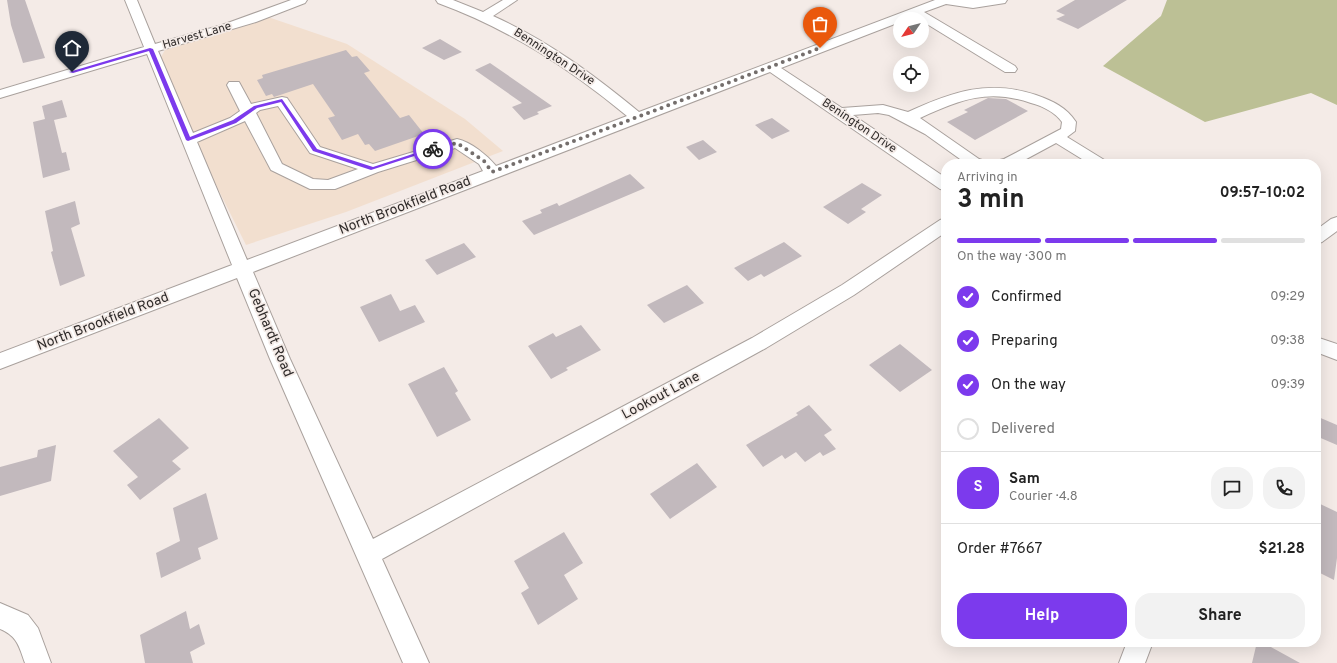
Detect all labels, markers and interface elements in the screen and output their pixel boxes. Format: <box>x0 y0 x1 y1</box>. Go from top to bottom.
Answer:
pin <box>803 7.0 837 48</box>
north arrow <box>893 12 929 48</box>
map controls <box>893 12 929 92</box>
icon: bag <box>809 13 831 35</box>
street label: Harvest Lane <box>161 19 233 53</box>
street label: Bennington Drive <box>510 25 598 89</box>
pin <box>55 31 89 72</box>
icon: home <box>61 37 83 59</box>
button: locate <box>893 56 929 92</box>
street label: Benington Drive <box>818 95 900 157</box>
courier <box>413 129 453 169</box>
icon: bike <box>422 138 444 160</box>
text: Arriving in <box>957 170 1018 186</box>
street label: North Brookfield Road <box>337 173 473 239</box>
text: 3 min <box>957 184 1025 217</box>
text: 09:57–10:02 <box>1220 184 1305 203</box>
text: On the way · 300 m <box>957 249 1066 265</box>
street label: Gebhardt Road <box>244 286 296 380</box>
icon: check <box>957 286 979 308</box>
text: Confirmed <box>991 288 1062 307</box>
street label: North Brookfield Road <box>35 289 171 355</box>
text: 09:29 <box>1270 289 1305 305</box>
icon: check <box>957 330 979 352</box>
text: Preparing <box>991 332 1058 351</box>
text: 09:38 <box>1270 333 1305 349</box>
street label: Lookout Lane <box>619 368 703 424</box>
icon: check <box>957 374 979 396</box>
text: On the way <box>991 376 1066 395</box>
text: 09:39 <box>1271 377 1305 393</box>
text: Delivered <box>991 420 1055 439</box>
button: chat <box>1211 467 1253 509</box>
button: phone <box>1263 467 1305 509</box>
text: Sam <box>1009 470 1040 489</box>
text: S <box>973 478 983 497</box>
text: Courier · 4.8 <box>1009 489 1078 505</box>
text: Order #7667 <box>957 540 1042 559</box>
text: $21.28 <box>1258 540 1305 559</box>
button: Help <box>957 593 1127 639</box>
button: Share <box>1135 593 1305 639</box>

